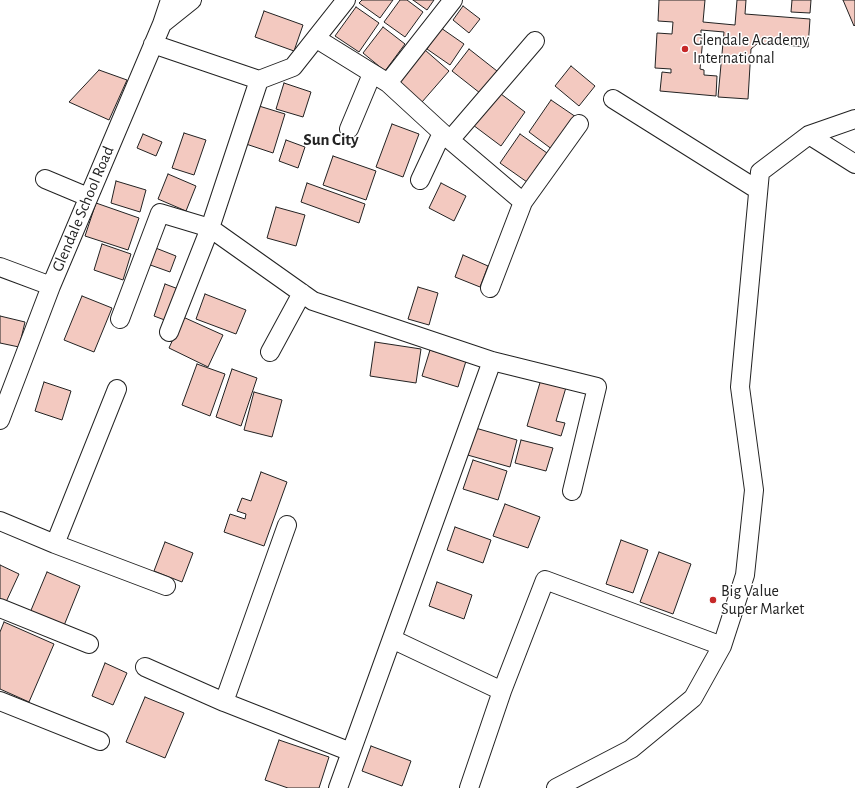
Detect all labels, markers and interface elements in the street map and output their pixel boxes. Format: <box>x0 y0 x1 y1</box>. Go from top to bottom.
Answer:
place label: Glendale Academy International <box>693 30 809 68</box>
marker: Glendale Academy International <box>680 44 690 54</box>
district label: Sun City <box>303 130 359 150</box>
street label: Glendale School Road <box>48 143 118 275</box>
place label: Big Value Super Market <box>721 581 804 619</box>
marker: Big Value Super Market <box>708 595 718 605</box>

